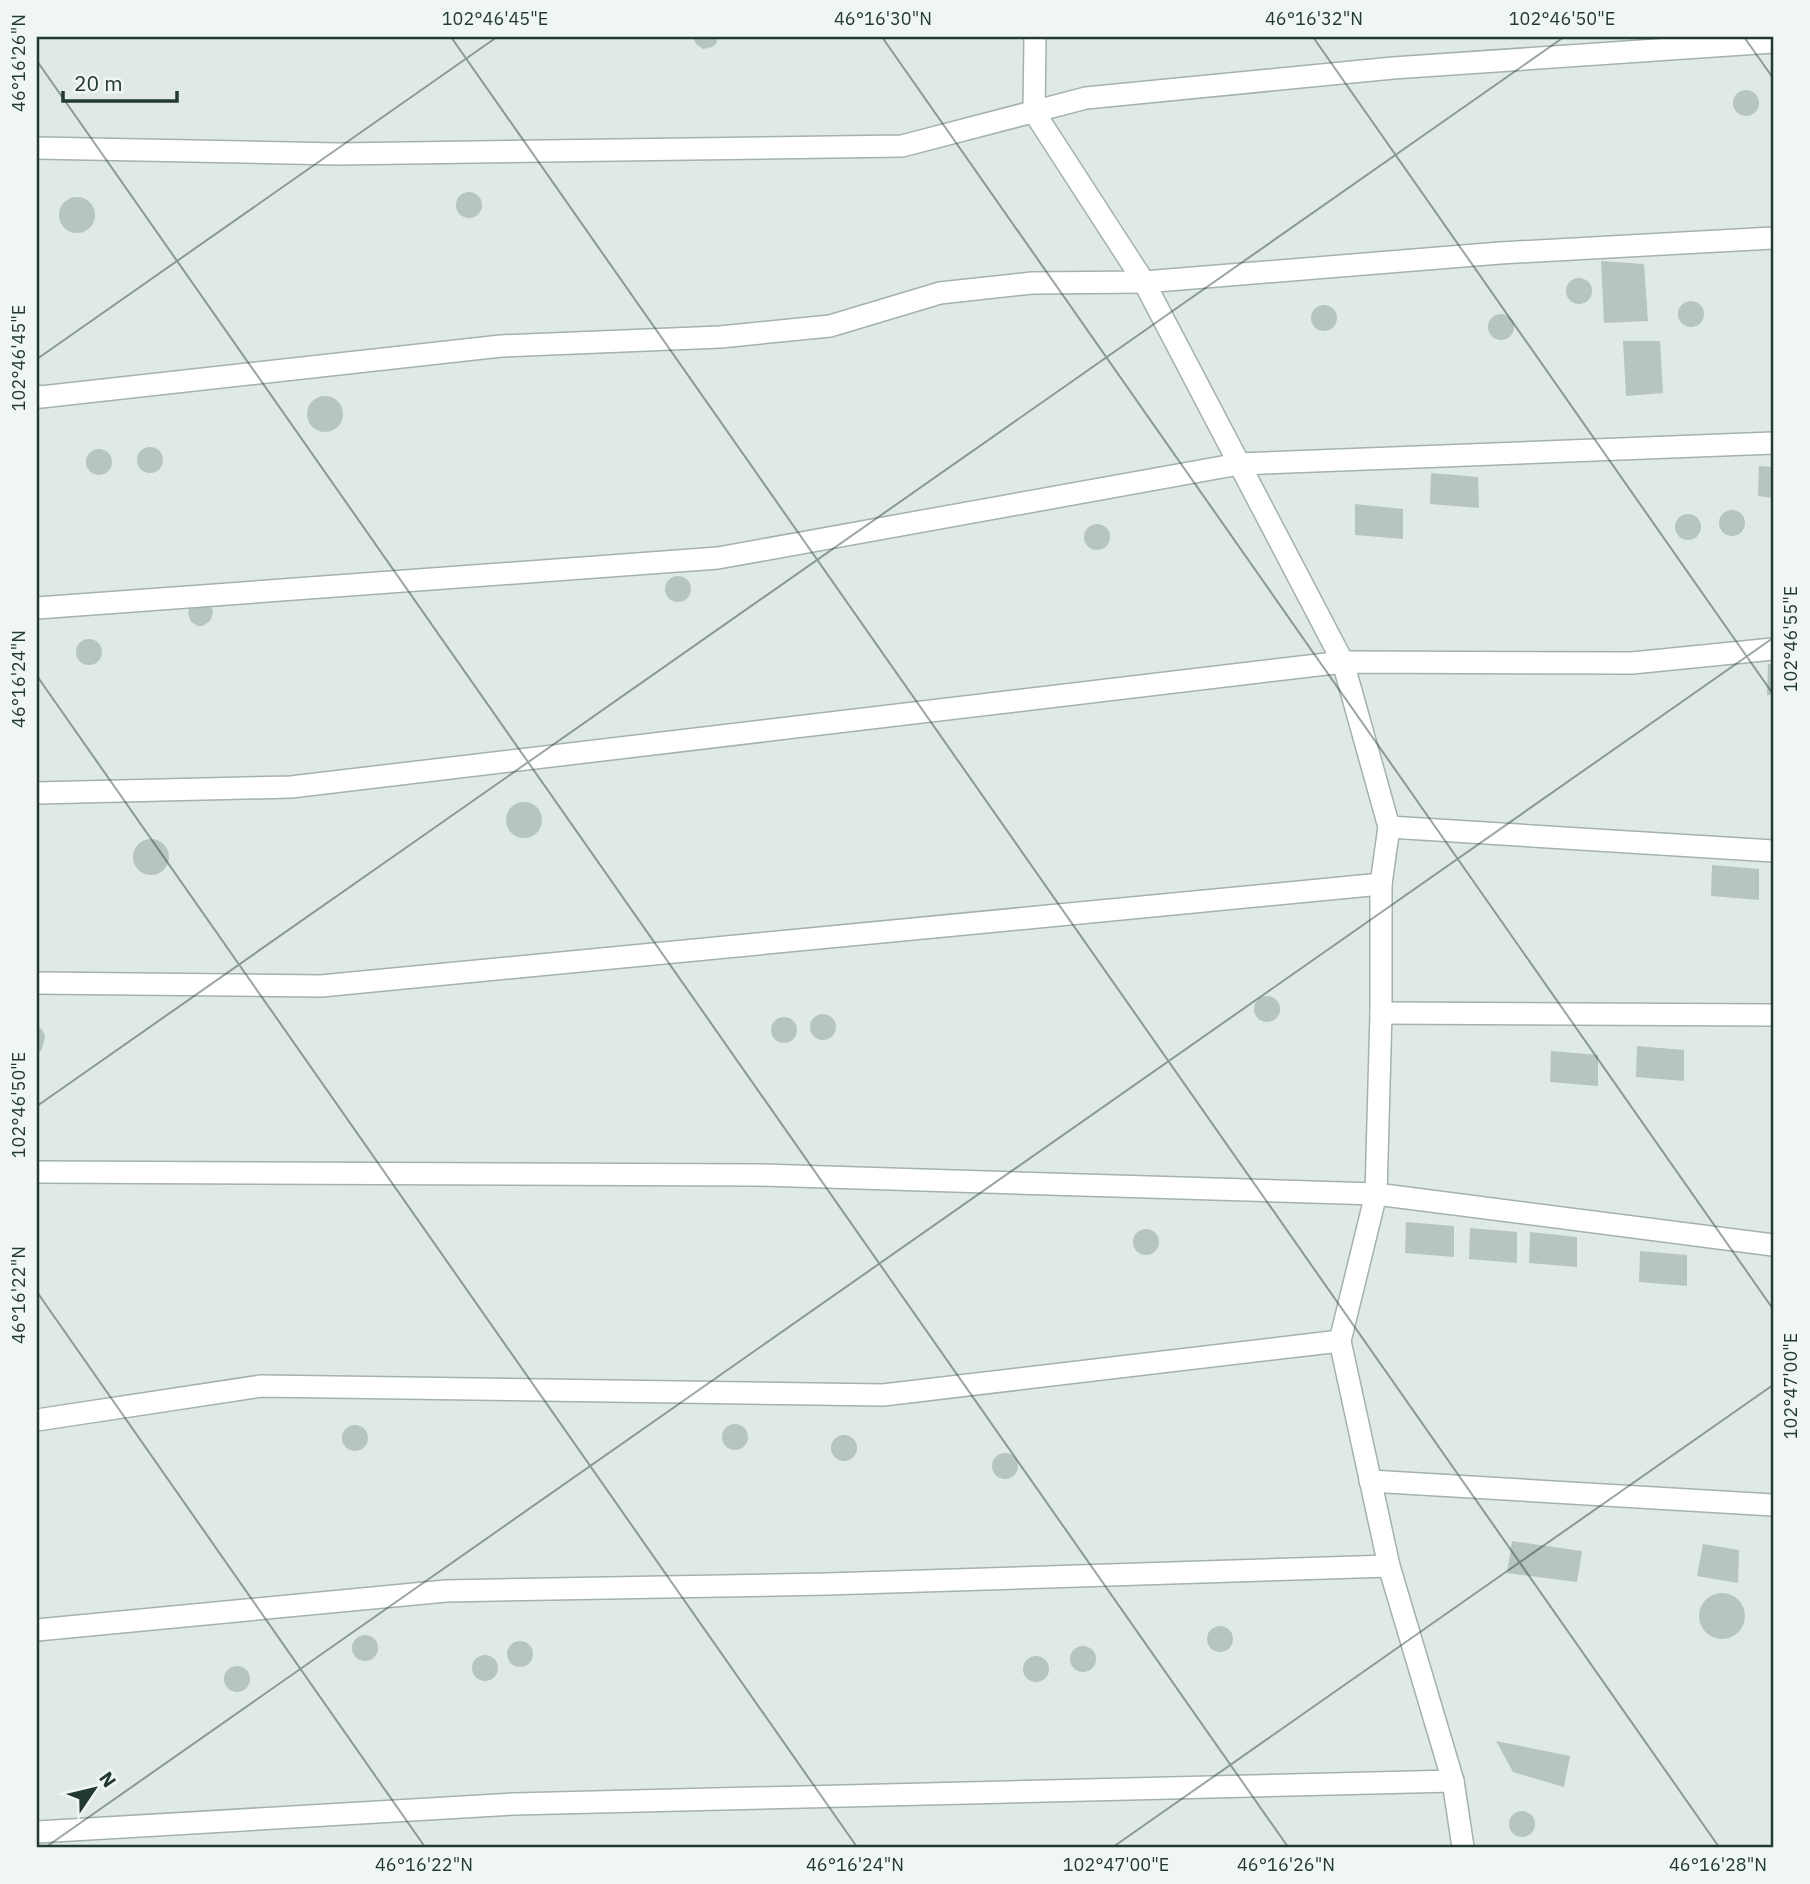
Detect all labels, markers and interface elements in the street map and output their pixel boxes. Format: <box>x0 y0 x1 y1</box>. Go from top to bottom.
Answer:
text: 102°46'45"E <box>442 7 548 30</box>
text: 46°16'30"N <box>834 7 932 30</box>
text: 46°16'32"N <box>1265 7 1363 30</box>
text: 102°46'50"E <box>1509 7 1615 30</box>
text: 46°16'26"N <box>7 14 30 112</box>
scale bar <box>63 60 177 104</box>
text: 20 m <box>74 69 123 97</box>
text: 102°46'45"E <box>7 305 30 411</box>
text: 102°46'55"E <box>1779 586 1802 692</box>
text: 46°16'24"N <box>7 630 30 728</box>
text: 102°46'50"E <box>7 1052 30 1158</box>
text: 46°16'22"N <box>7 1246 30 1344</box>
text: 102°47'00"E <box>1779 1333 1802 1439</box>
north arrow <box>60 1755 130 1825</box>
text: N <box>94 1767 122 1792</box>
text: 46°16'22"N <box>375 1853 473 1876</box>
text: 46°16'24"N <box>806 1853 904 1876</box>
text: 102°47'00"E <box>1063 1853 1169 1876</box>
text: 46°16'26"N <box>1237 1853 1335 1876</box>
text: 46°16'28"N <box>1669 1853 1767 1876</box>

